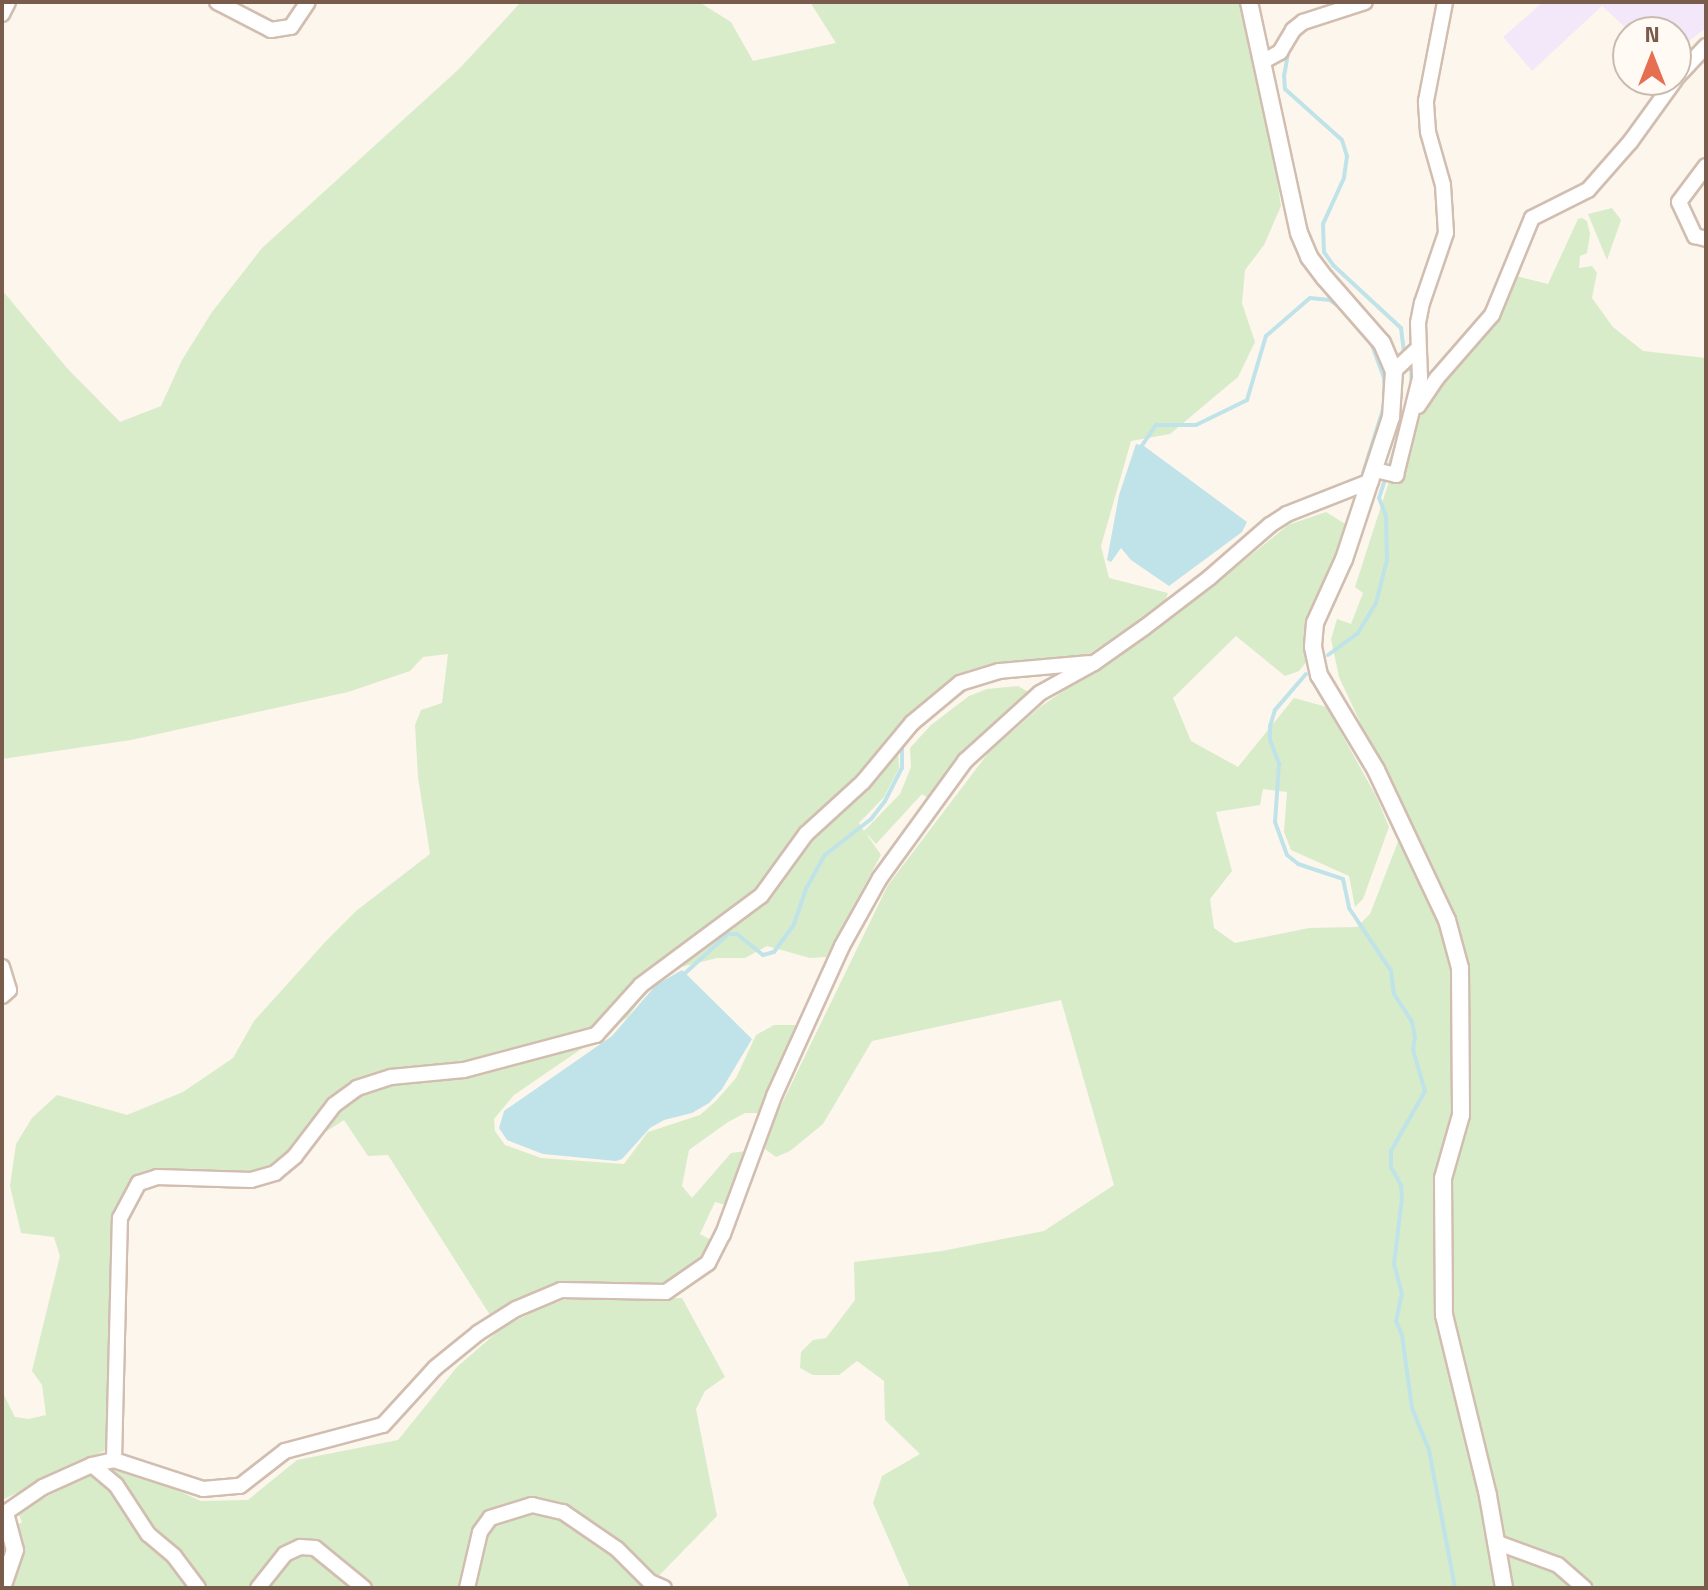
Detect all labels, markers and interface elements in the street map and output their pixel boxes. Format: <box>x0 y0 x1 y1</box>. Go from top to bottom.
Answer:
north arrow <box>1612 16 1692 96</box>
text: N <box>1644 17 1660 51</box>

